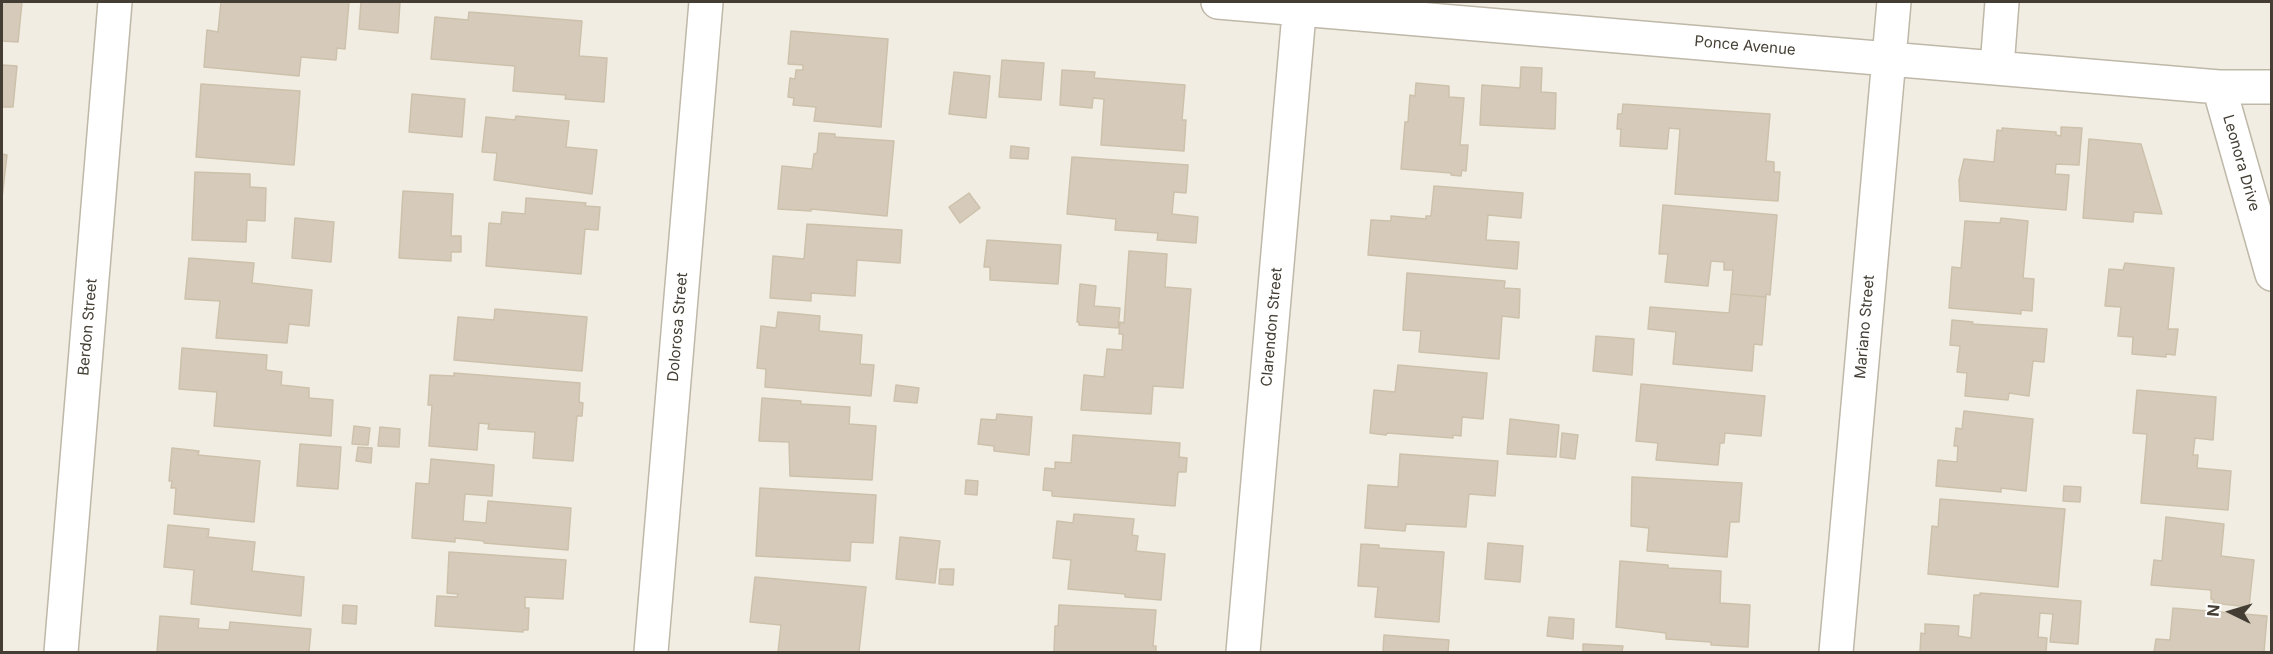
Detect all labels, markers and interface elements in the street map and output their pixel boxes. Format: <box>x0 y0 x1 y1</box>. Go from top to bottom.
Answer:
street label: Ponce Avenue <box>1694 33 1796 59</box>
street label: Leonora Drive <box>2219 113 2263 213</box>
street label: Clarendon Street <box>1258 267 1286 387</box>
street label: Dolorosa Street <box>664 272 692 382</box>
street label: Mariano Street <box>1851 274 1879 380</box>
street label: Berdon Street <box>75 278 101 376</box>
north arrow <box>2201 582 2261 642</box>
text: N <box>2203 603 2224 617</box>

